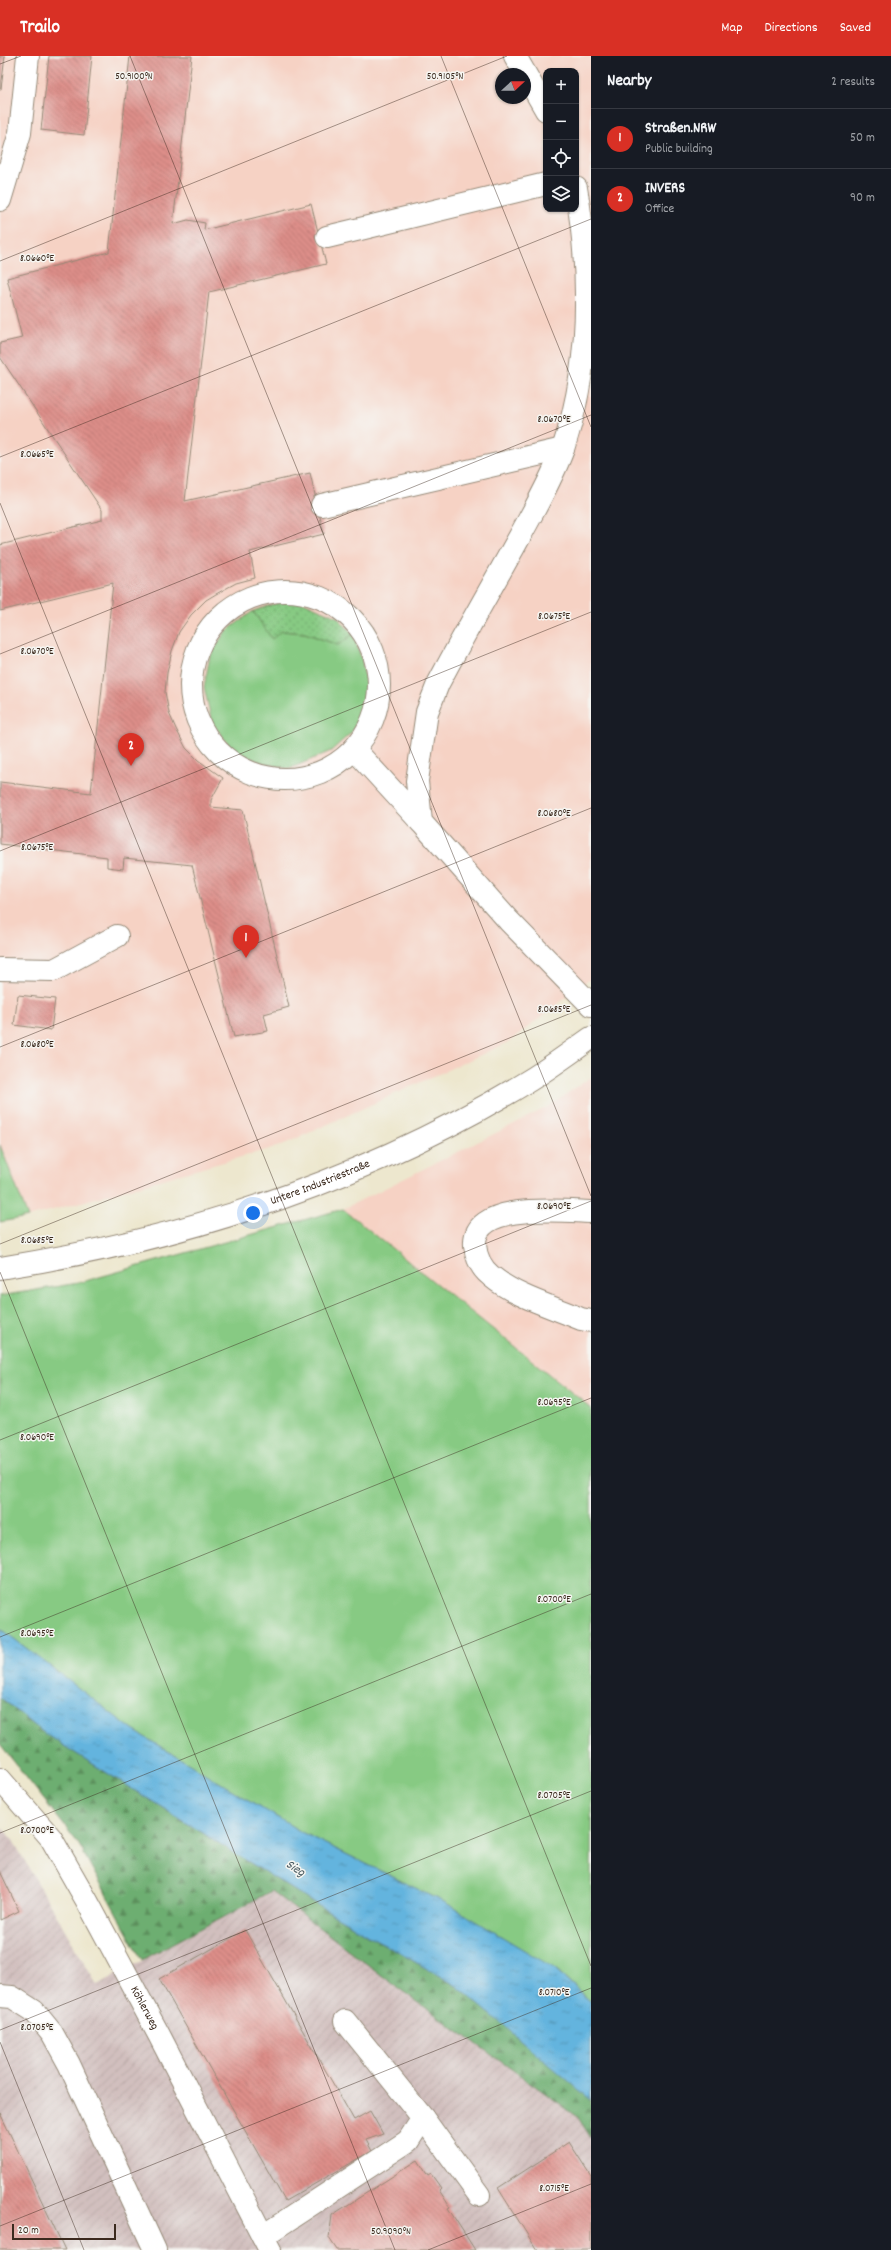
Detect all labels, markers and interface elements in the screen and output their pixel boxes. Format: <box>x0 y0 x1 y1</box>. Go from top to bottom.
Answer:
text: Trailo <box>20 15 60 42</box>
text: Map <box>721 18 743 38</box>
text: Directions <box>765 18 818 38</box>
text: Saved <box>840 18 871 38</box>
north arrow <box>495 68 531 104</box>
map controls <box>543 68 579 212</box>
button: + <box>543 68 579 104</box>
text: 50.9100°N <box>115 70 153 84</box>
text: 50.9105°N <box>427 70 463 84</box>
text: Nearby <box>607 70 651 94</box>
text: 2 results <box>831 73 875 92</box>
button: − <box>543 104 579 140</box>
text: Straßen.NRW <box>645 118 716 140</box>
text: 1 <box>619 129 621 148</box>
text: 50 m <box>850 129 875 148</box>
button: locate <box>543 140 579 176</box>
text: Public building <box>645 140 713 159</box>
button: layers <box>543 176 579 212</box>
text: INVERS <box>645 178 685 200</box>
text: 2 <box>617 189 623 208</box>
text: 90 m <box>850 189 875 208</box>
text: Office <box>645 200 674 219</box>
text: 8.0660°E <box>20 252 55 266</box>
text: 8.0670°E <box>537 413 571 427</box>
text: 8.0665°E <box>20 448 54 462</box>
text: 8.0675°E <box>538 610 571 624</box>
text: 8.0670°E <box>20 645 54 659</box>
pin: 2 <box>118 733 144 766</box>
text: 8.0680°E <box>537 807 571 821</box>
text: 8.0675°E <box>21 841 54 855</box>
pin: 1 <box>233 925 259 958</box>
text: 8.0685°E <box>538 1003 571 1017</box>
text: 8.0680°E <box>20 1038 54 1052</box>
street label: Untere Industriestraße <box>268 1155 373 1210</box>
text: 8.0690°E <box>537 1200 571 1214</box>
your location <box>243 1203 263 1223</box>
text: 8.0685°E <box>21 1234 54 1248</box>
text: 8.0695°E <box>538 1396 571 1410</box>
text: 8.0690°E <box>20 1431 54 1445</box>
text: 8.0700°E <box>537 1593 571 1607</box>
text: 8.0695°E <box>21 1627 54 1641</box>
text: 8.0705°E <box>538 1789 571 1803</box>
text: 8.0700°E <box>20 1824 54 1838</box>
water label: Sieg <box>282 1856 309 1883</box>
street label: Köhlerweg <box>126 1983 163 2033</box>
text: 8.0710°E <box>539 1986 570 2000</box>
text: 8.0705°E <box>21 2021 54 2035</box>
text: 8.0715°E <box>539 2182 569 2196</box>
scale bar <box>12 2222 116 2241</box>
text: 20 m <box>18 2223 39 2239</box>
text: 50.9090°N <box>371 2225 411 2239</box>

